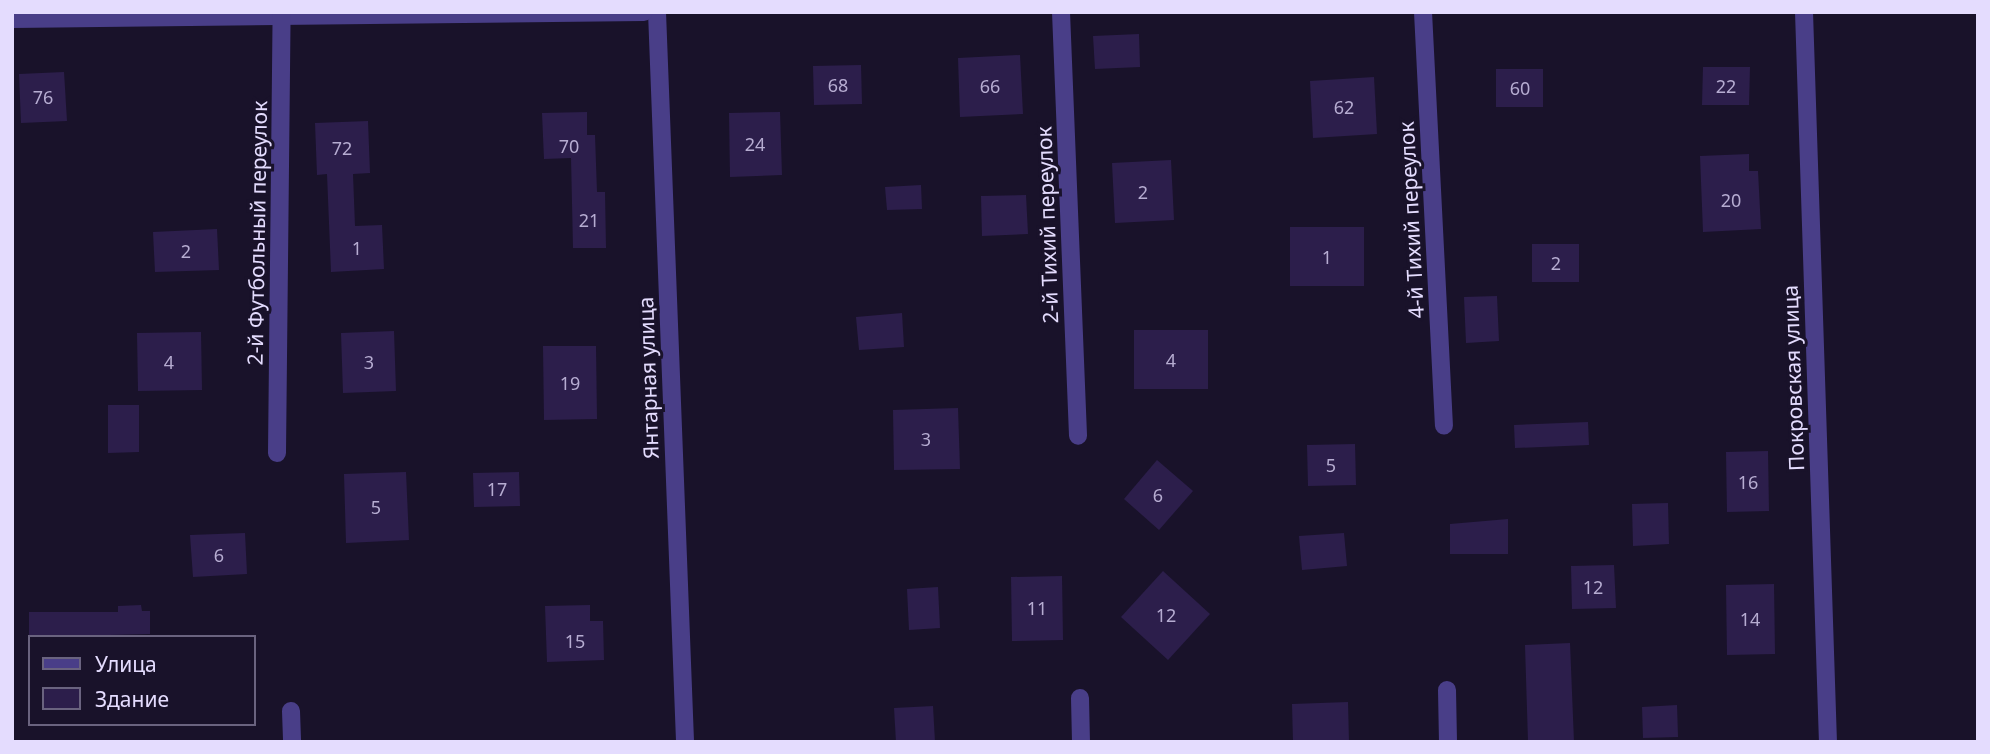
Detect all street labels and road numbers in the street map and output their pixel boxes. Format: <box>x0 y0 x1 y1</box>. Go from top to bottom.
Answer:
street label: 2-й Футбольный переулок <box>242 101 272 365</box>
street label: 4-й Тихий переулок <box>1393 121 1429 319</box>
street label: 2-й Тихий переулок <box>1031 126 1063 324</box>
street label: Покровская улица <box>1777 285 1809 471</box>
street label: Янтарная улица <box>633 297 663 459</box>

